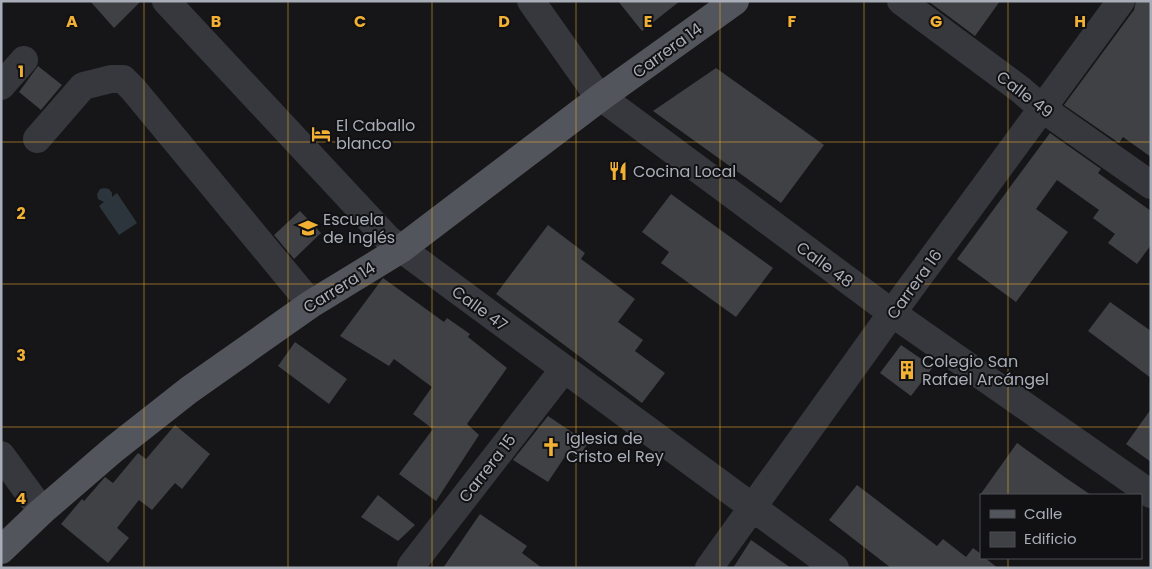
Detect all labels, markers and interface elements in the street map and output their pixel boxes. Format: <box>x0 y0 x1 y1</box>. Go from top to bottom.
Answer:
text: A <box>66 10 78 33</box>
text: B <box>211 10 221 33</box>
text: C <box>354 10 366 33</box>
text: D <box>498 10 510 33</box>
text: E <box>644 10 652 33</box>
text: F <box>788 10 797 33</box>
text: G <box>930 10 942 33</box>
text: H <box>1074 10 1086 33</box>
street label: Carrera 14 <box>628 17 707 84</box>
text: 1 <box>18 60 24 83</box>
street label: Calle 49 <box>992 66 1058 123</box>
place label: El Caballo blanco <box>336 114 415 155</box>
hotel icon: El Caballo blanco <box>310 123 332 145</box>
restaurant icon: Cocina Local <box>607 160 629 182</box>
place label: Cocina Local <box>633 160 736 183</box>
text: 2 <box>16 202 26 225</box>
place label: Escuela de Inglés <box>323 208 395 249</box>
school or university icon: Escuela de Inglés <box>297 217 319 239</box>
street label: Calle 48 <box>791 236 858 293</box>
street label: Carrera 16 <box>881 245 948 324</box>
street label: Carrera 14 <box>299 256 380 319</box>
street label: Calle 47 <box>447 280 513 337</box>
text: 3 <box>16 344 26 367</box>
place label: Colegio San Rafael Arcángel <box>922 350 1049 391</box>
building icon: Colegio San Rafael Arcángel <box>896 359 918 381</box>
place label: Iglesia de Cristo el Rey <box>566 427 664 468</box>
street label: Carrera 15 <box>453 429 521 507</box>
church icon: Iglesia de Cristo el Rey <box>540 436 562 458</box>
text: 4 <box>16 487 27 510</box>
legend <box>980 494 1142 559</box>
text: Calle <box>1024 503 1062 524</box>
text: Edificio <box>1024 528 1077 549</box>

